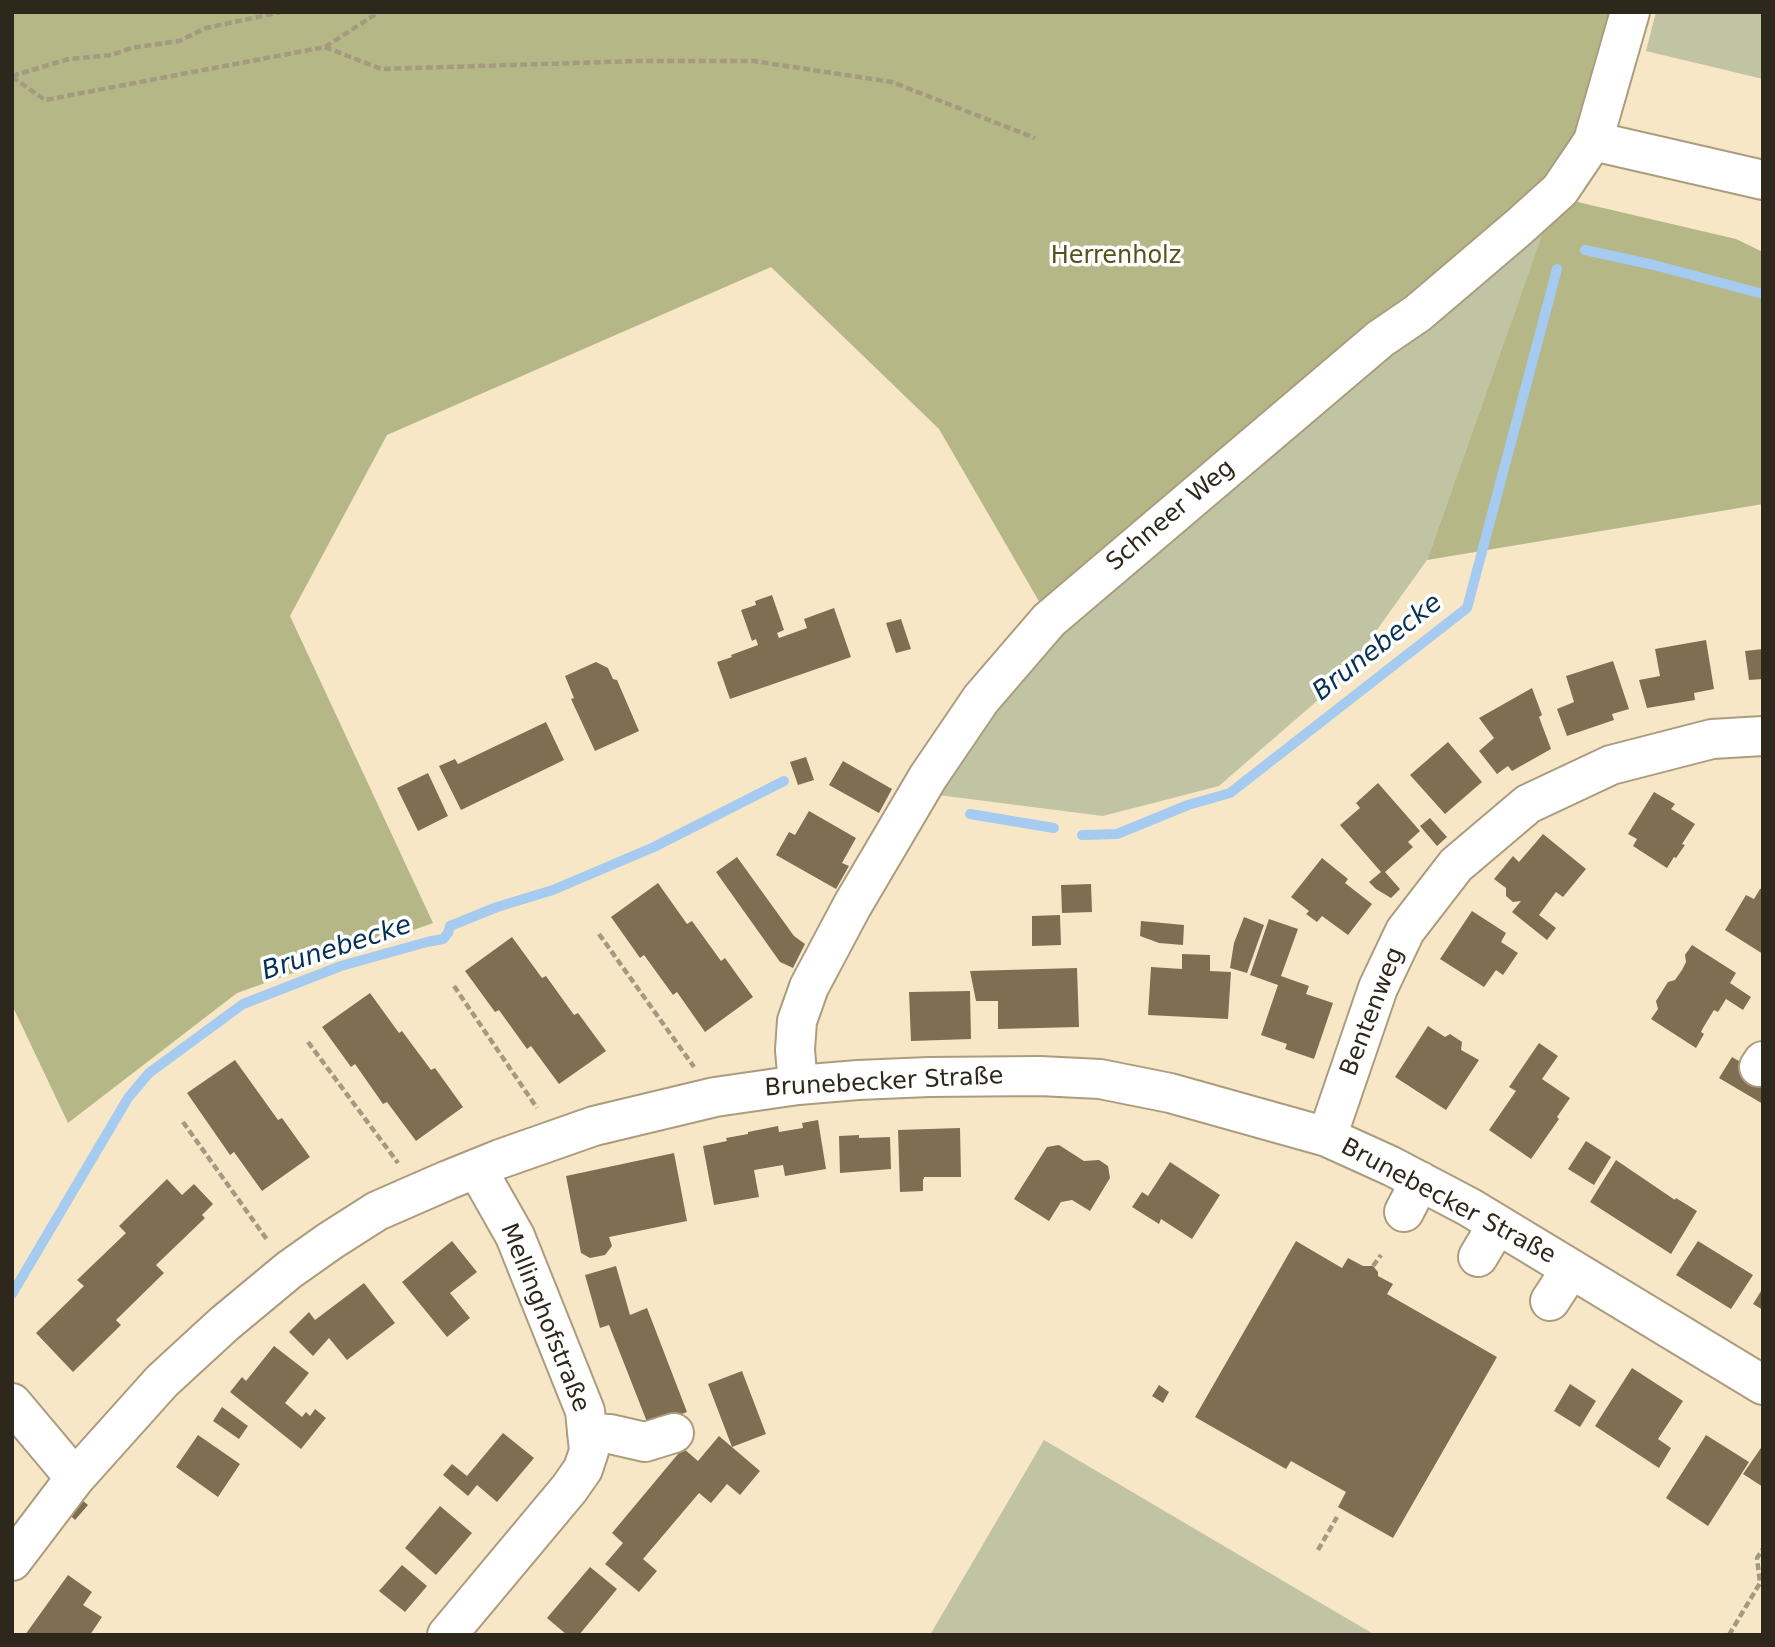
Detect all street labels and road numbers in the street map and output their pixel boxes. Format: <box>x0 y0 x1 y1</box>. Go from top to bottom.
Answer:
street label: Schneer Weg <box>1101 454 1241 578</box>
street label: Bentenweg <box>1335 944 1411 1080</box>
street label: Brunebecker Straße <box>764 1062 1004 1104</box>
street label: Brunebecker Straße <box>1336 1133 1560 1271</box>
street label: Mellinghofstraße <box>493 1220 595 1416</box>

